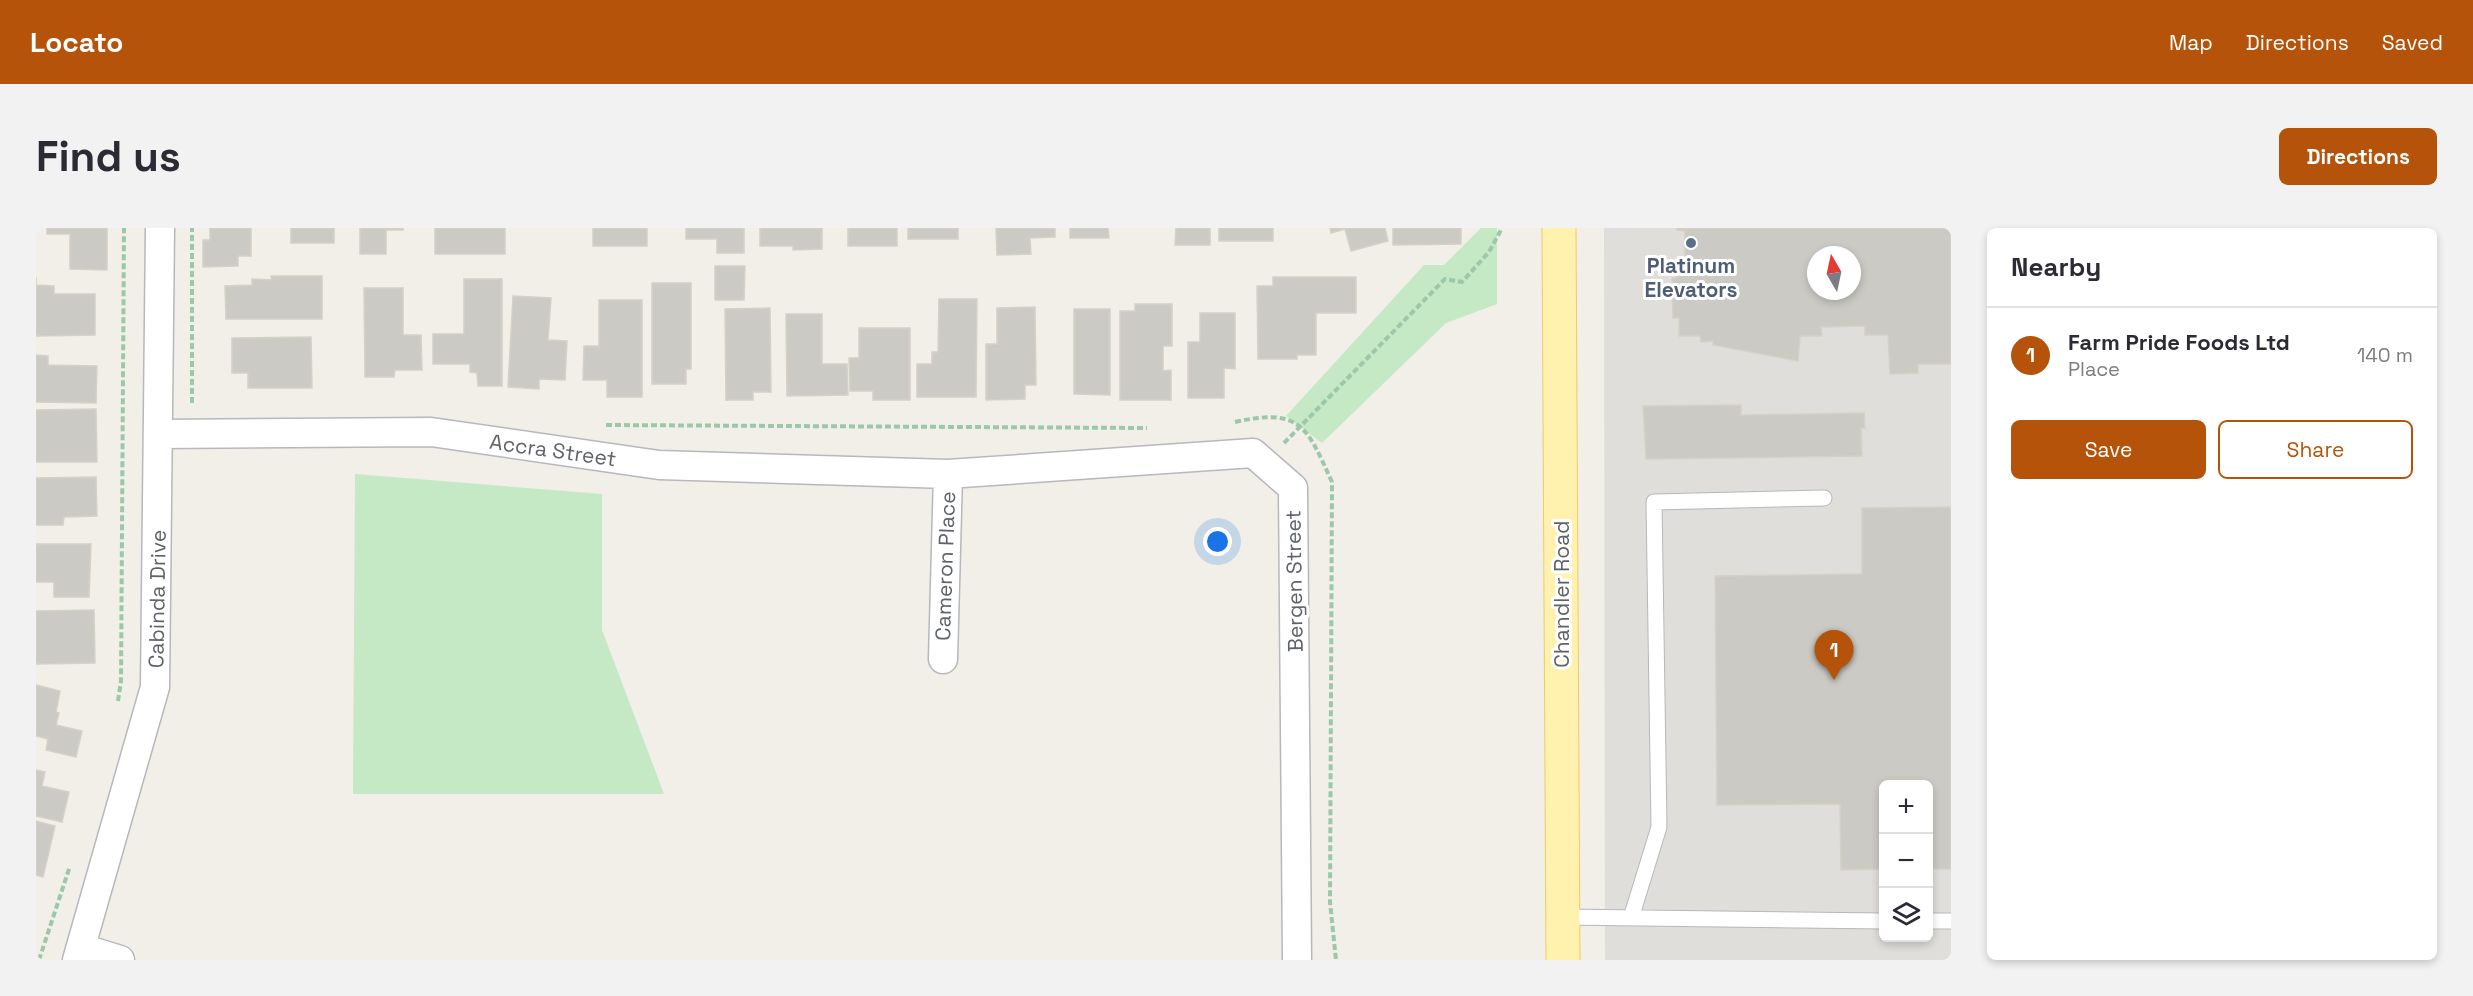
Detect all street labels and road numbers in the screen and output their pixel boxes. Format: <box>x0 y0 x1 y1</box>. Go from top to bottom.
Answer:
street label: Accra Street <box>488 428 618 472</box>
street label: Cameron Place <box>929 491 961 641</box>
street label: Bergen Street <box>1279 510 1309 652</box>
street label: Chandler Road <box>1548 520 1575 668</box>
street label: Cabinda Drive <box>142 530 172 668</box>

